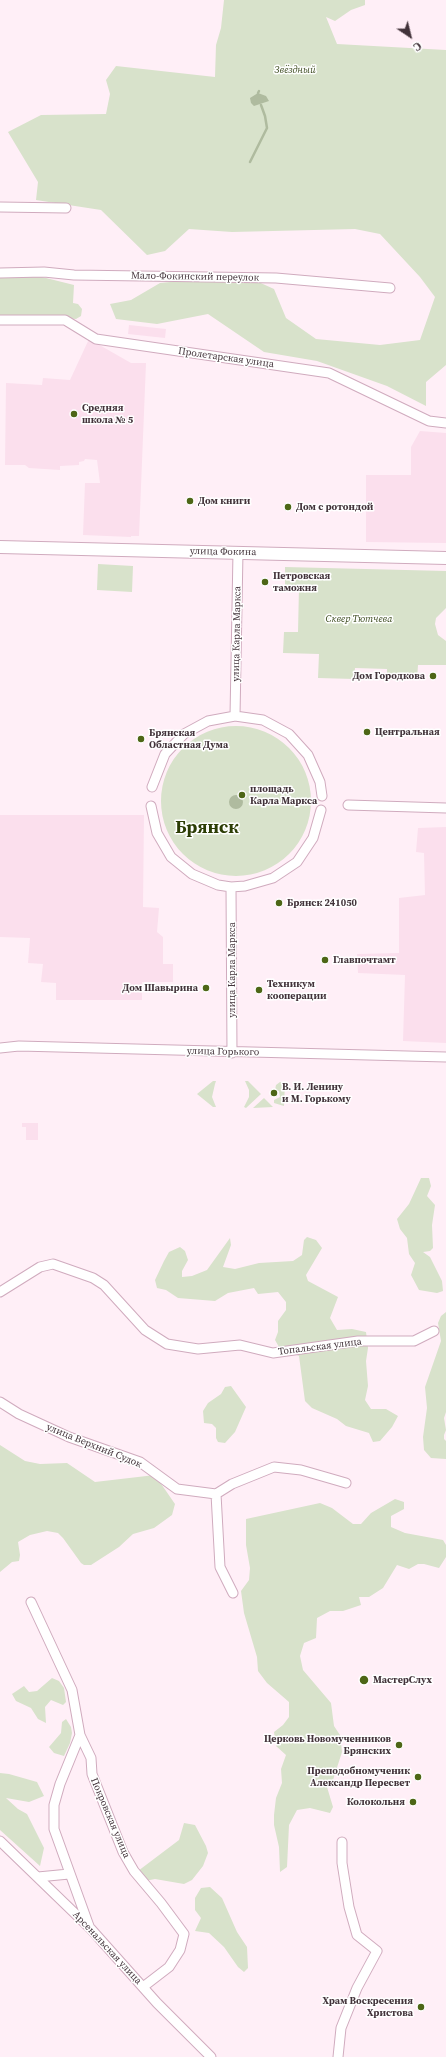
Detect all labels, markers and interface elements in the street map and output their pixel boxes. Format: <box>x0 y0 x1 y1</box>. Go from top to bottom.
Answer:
north arrow <box>390 16 430 56</box>
text: С <box>410 38 424 54</box>
park label: Звёздный <box>274 64 316 76</box>
street label: Мало-Фокинский переулок <box>131 270 259 284</box>
street label: Пролетарская улица <box>177 345 275 371</box>
place label: Средняя школа № 5 <box>82 402 133 426</box>
marker: Средняя школа № 5 <box>69 409 79 419</box>
place label: Дом книги <box>198 495 250 507</box>
marker: Дом книги <box>185 496 195 506</box>
place label: Дом с ротондой <box>296 501 373 513</box>
marker: Дом с ротондой <box>283 502 293 512</box>
street label: улица Фокина <box>190 545 256 559</box>
place label: Петровская таможня <box>273 570 330 594</box>
marker: Петровская таможня <box>260 577 270 587</box>
street label: улица Карла Маркса <box>230 586 244 682</box>
park label: Сквер Тютчева <box>326 613 392 625</box>
place label: Дом Городкова <box>352 670 425 682</box>
marker: Дом Городкова <box>428 671 438 681</box>
place label: Центральная <box>375 726 440 738</box>
place label: Брянская Областная Дума <box>149 727 228 750</box>
marker: Центральная <box>362 727 372 737</box>
marker: Брянская Областная Дума <box>136 734 146 744</box>
place label: площадь Карла Маркса <box>250 783 317 806</box>
marker: площадь Карла Маркса <box>237 790 247 800</box>
district label: Брянск <box>175 817 239 839</box>
place label: Брянск 241050 <box>287 897 357 909</box>
marker: Брянск 241050 <box>274 898 284 908</box>
street label: улица Карла Маркса <box>226 922 238 1018</box>
place label: Главпочтамт <box>333 954 396 966</box>
marker: Главпочтамт <box>320 955 330 965</box>
place label: Техникум кооперации <box>267 978 327 1002</box>
place label: Дом Шавырина <box>122 982 198 994</box>
marker: Дом Шавырина <box>201 983 211 993</box>
marker: Техникум кооперации <box>254 985 264 995</box>
street label: улица Горького <box>187 1045 259 1059</box>
place label: В. И. Ленину и М. Горькому <box>282 1081 351 1104</box>
marker: В. И. Ленину и М. Горькому <box>269 1088 279 1098</box>
street label: Топальская улица <box>278 1336 362 1358</box>
street label: улица Верхний Судок <box>45 1421 143 1471</box>
marker: МастерСлух <box>358 1674 370 1686</box>
place label: МастерСлух <box>373 1674 432 1686</box>
place label: Церковь Новомученников Брянских <box>264 1733 391 1756</box>
marker: Церковь Новомученников Брянских <box>394 1740 404 1750</box>
place label: Преподобномученик Александр Пересвет <box>307 1765 410 1788</box>
marker: Преподобномученик Александр Пересвет <box>413 1772 423 1782</box>
street label: Покровская улица <box>88 1776 132 1860</box>
place label: Колокольня <box>347 1796 405 1808</box>
marker: Колокольня <box>408 1797 418 1807</box>
street label: Арсенальская улица <box>70 1909 144 1987</box>
place label: Храм Воскресения Христова <box>322 1995 413 2018</box>
marker: Храм Воскресения Христова <box>416 2002 426 2012</box>

